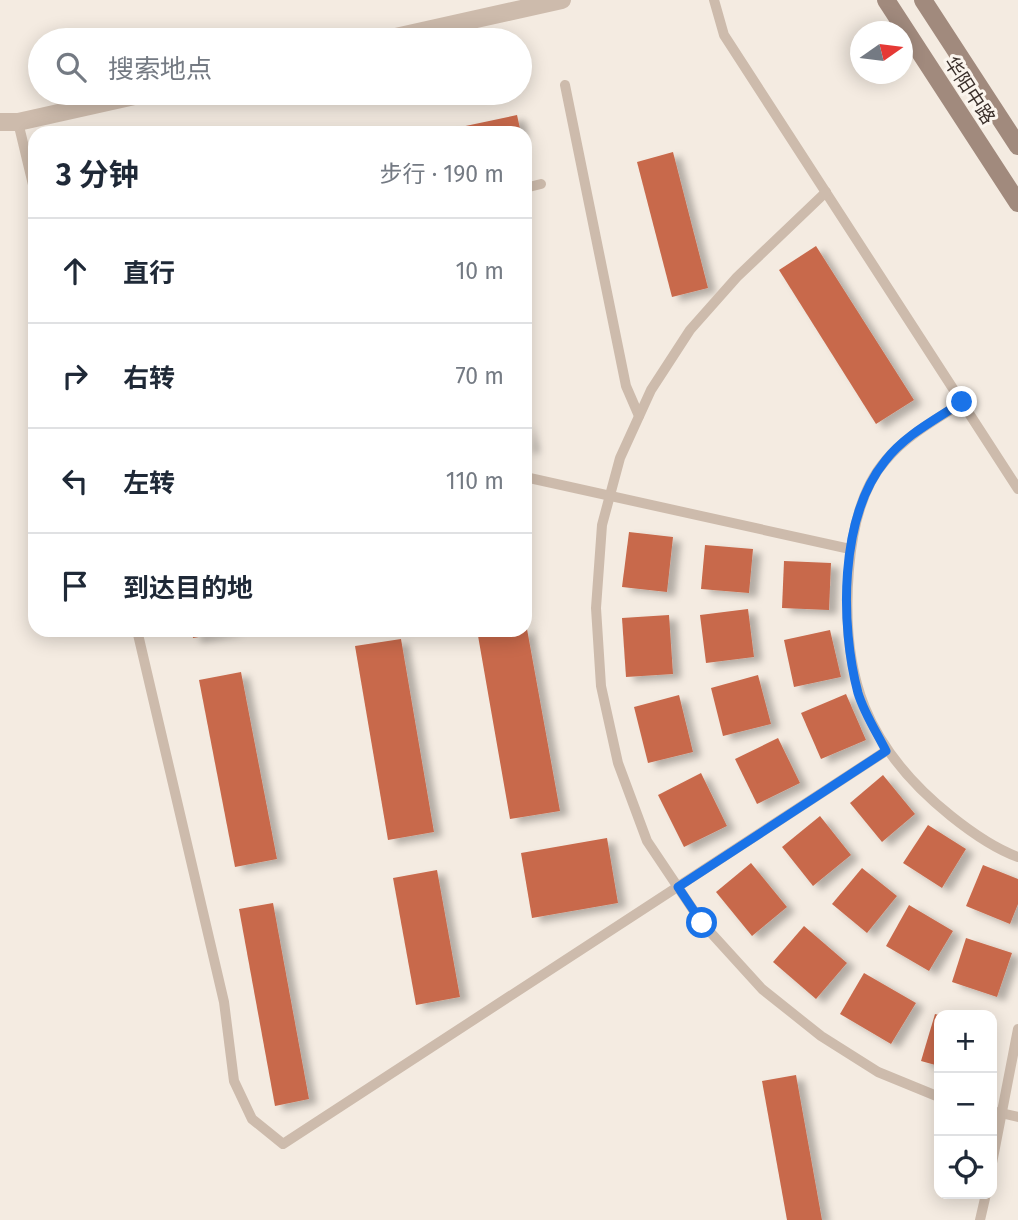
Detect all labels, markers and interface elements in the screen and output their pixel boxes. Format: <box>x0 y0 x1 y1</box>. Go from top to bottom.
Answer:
north arrow <box>850 21 913 84</box>
search box <box>28 28 532 105</box>
icon: search <box>52 48 90 86</box>
street label: 华阳中路 <box>939 52 1000 128</box>
text: 搜索地点 <box>108 54 212 85</box>
text: 3 分钟 <box>56 157 139 193</box>
text: 步行 · 190 m <box>380 160 504 188</box>
icon: ahead <box>56 252 94 290</box>
text: 10 m <box>455 257 504 285</box>
text: 直行 <box>123 258 175 289</box>
icon: right <box>56 357 94 395</box>
text: 70 m <box>455 362 504 390</box>
text: 右转 <box>123 363 175 394</box>
route end <box>946 386 977 417</box>
icon: left <box>56 462 94 500</box>
text: 110 m <box>446 467 504 495</box>
text: 左转 <box>123 468 175 499</box>
icon: arrive <box>56 567 94 605</box>
text: 到达目的地 <box>123 573 253 604</box>
route start <box>686 907 717 938</box>
map controls <box>934 1010 997 1199</box>
button: + <box>934 1010 997 1073</box>
button: − <box>934 1073 997 1136</box>
button: locate <box>934 1136 997 1199</box>

